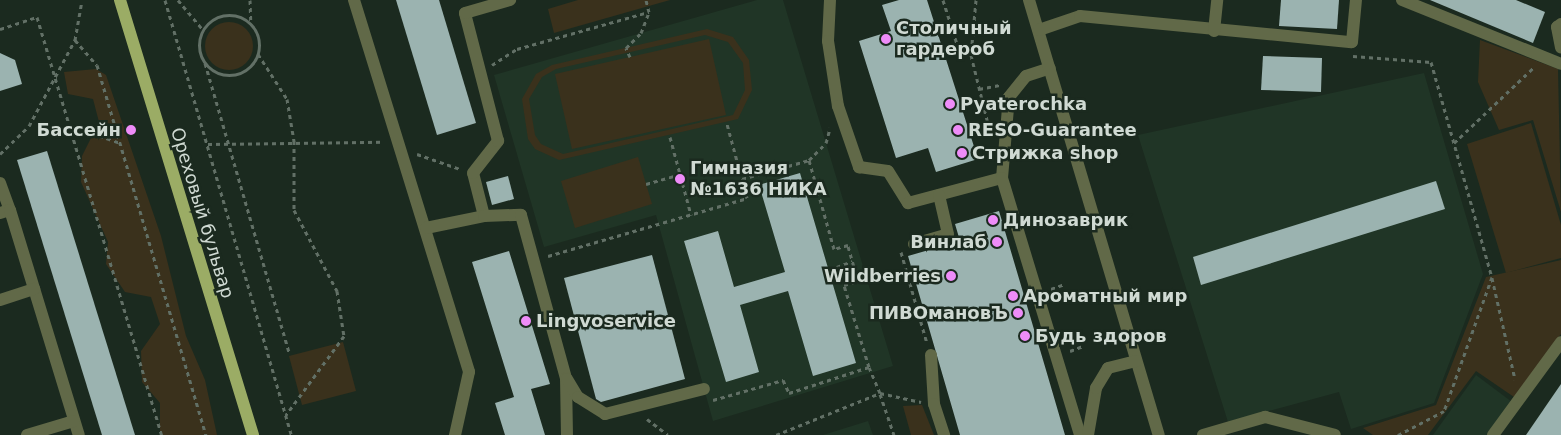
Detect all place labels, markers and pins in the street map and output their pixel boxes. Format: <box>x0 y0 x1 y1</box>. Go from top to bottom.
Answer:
place label: Столичный гардероб <box>896 18 1011 60</box>
marker: Столичный гардероб <box>880 33 892 45</box>
place label: Pyaterochka <box>960 93 1087 115</box>
marker: Pyaterochka <box>944 98 956 110</box>
place label: Бассейн <box>37 119 121 141</box>
place label: RESO-Guarantee <box>968 119 1137 141</box>
marker: Бассейн <box>125 124 137 136</box>
marker: RESO-Guarantee <box>952 124 964 136</box>
place label: Стрижка shop <box>972 142 1118 164</box>
marker: Стрижка shop <box>956 147 968 159</box>
place label: Гимназия №1636 НИКА <box>690 158 827 200</box>
marker: Гимназия №1636 НИКА <box>674 173 686 185</box>
place label: Динозаврик <box>1003 209 1128 231</box>
marker: Динозаврик <box>987 214 999 226</box>
place label: Винлаб <box>910 231 987 253</box>
marker: Винлаб <box>991 236 1003 248</box>
place label: Wildberries <box>824 265 941 287</box>
marker: Wildberries <box>945 270 957 282</box>
place label: Ароматный мир <box>1023 285 1187 307</box>
marker: Ароматный мир <box>1007 290 1019 302</box>
place label: ПИВОмановЪ <box>869 302 1008 324</box>
marker: ПИВОмановЪ <box>1012 307 1024 319</box>
place label: Lingvoservice <box>536 310 676 332</box>
marker: Lingvoservice <box>520 315 532 327</box>
place label: Будь здоров <box>1035 325 1167 347</box>
marker: Будь здоров <box>1019 330 1031 342</box>

